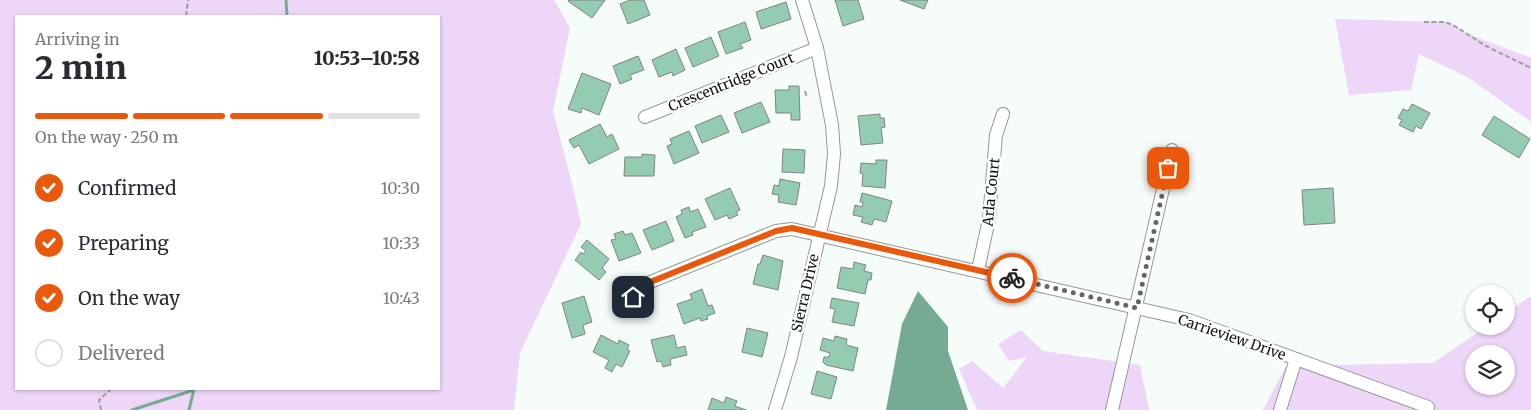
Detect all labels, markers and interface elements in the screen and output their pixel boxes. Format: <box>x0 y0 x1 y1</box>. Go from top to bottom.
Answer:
text: Arriving in <box>35 29 120 49</box>
text: 10:53–10:58 <box>314 46 420 70</box>
text: 2 min <box>35 48 127 88</box>
street label: Crescentridge Court <box>666 48 797 115</box>
text: On the way · 250 m <box>35 127 178 147</box>
pin <box>1147 147 1189 189</box>
icon: bag <box>1154 154 1182 182</box>
street label: Arla Court <box>978 156 1004 228</box>
icon: check <box>35 174 63 202</box>
text: Confirmed <box>78 176 176 200</box>
text: 10:30 <box>381 178 420 198</box>
icon: check <box>35 229 63 257</box>
text: Preparing <box>78 231 169 255</box>
text: 10:33 <box>383 233 420 253</box>
street label: Sierra Drive <box>787 252 823 334</box>
courier <box>987 253 1037 303</box>
icon: bike <box>998 264 1026 292</box>
pin <box>612 276 654 318</box>
icon: home <box>619 283 647 311</box>
icon: check <box>35 284 63 312</box>
map controls <box>1465 285 1515 395</box>
button: locate <box>1465 285 1515 335</box>
text: On the way <box>78 286 180 310</box>
text: 10:43 <box>383 288 420 308</box>
street label: Carrieview Drive <box>1176 310 1288 364</box>
text: Delivered <box>78 341 165 365</box>
button: layers <box>1465 345 1515 395</box>

